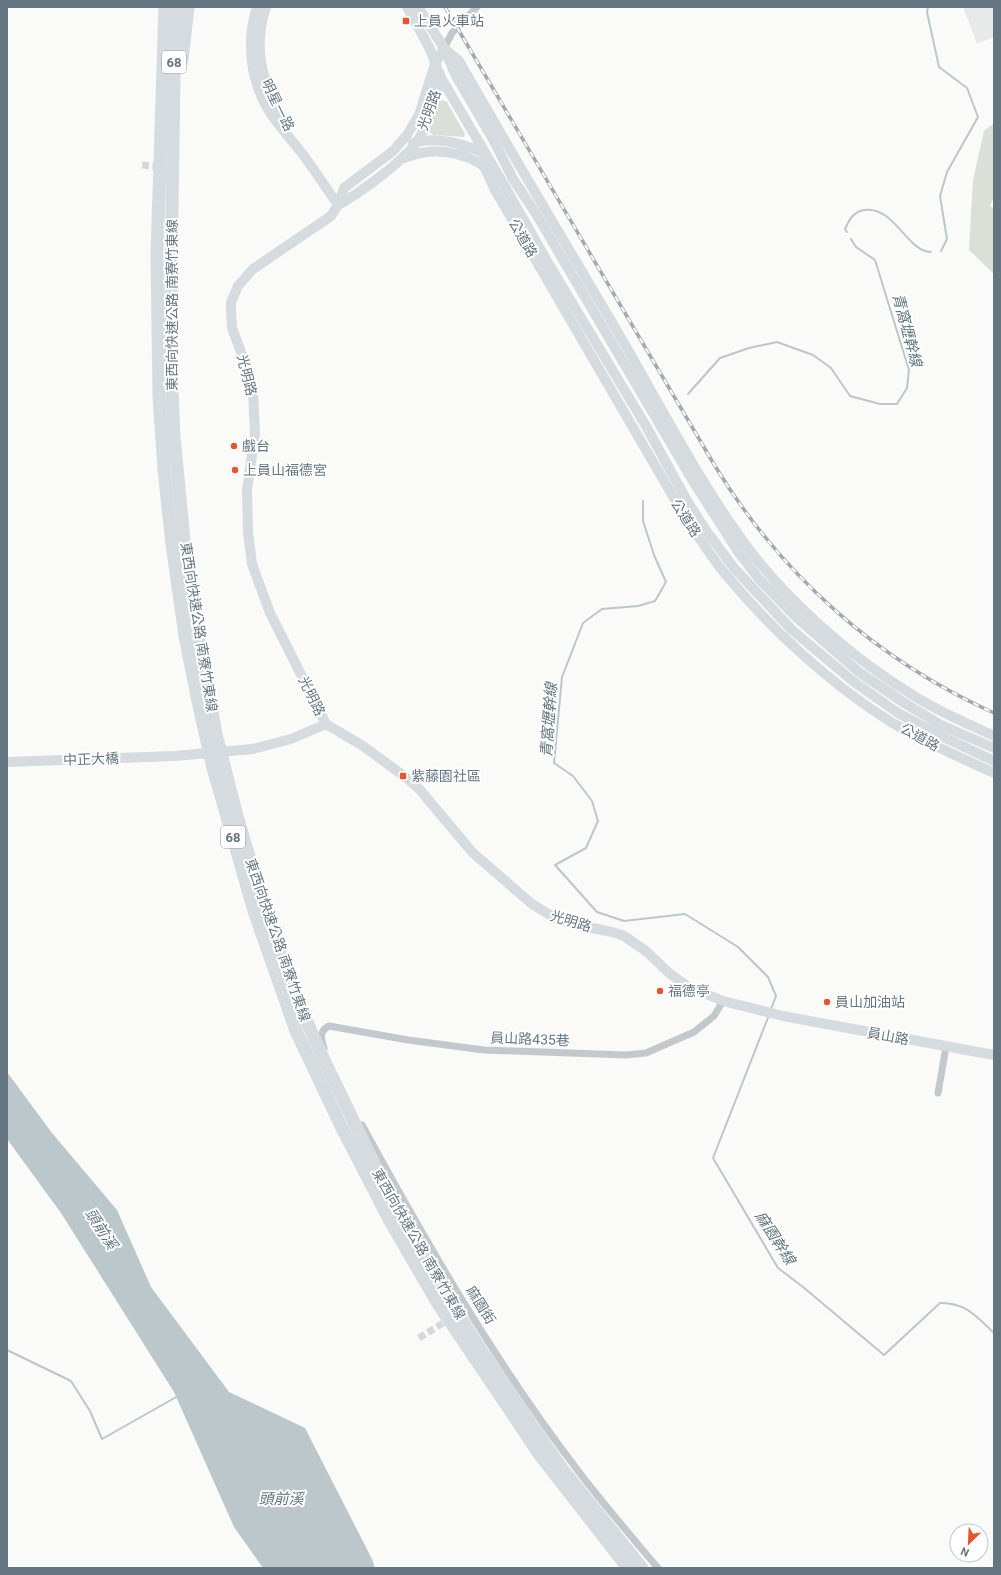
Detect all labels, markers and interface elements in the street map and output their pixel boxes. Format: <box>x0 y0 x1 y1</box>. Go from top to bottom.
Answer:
place label: 上員火車站 <box>414 13 484 29</box>
marker: 上員火車站 <box>401 16 411 26</box>
road number: 68 <box>162 51 186 73</box>
street label: 明星一路 <box>259 76 297 134</box>
street label: 光明路 <box>414 88 444 132</box>
street label: 公道路 <box>506 216 540 260</box>
street label: 東西向快速公路 南寮竹東線 <box>164 219 180 391</box>
water label: 青窩壢幹線 <box>889 291 926 370</box>
street label: 光明路 <box>234 353 260 397</box>
place label: 戲台 <box>242 438 270 454</box>
marker: 戲台 <box>229 441 239 451</box>
place label: 上員山福德宮 <box>243 462 327 478</box>
marker: 上員山福德宮 <box>230 465 240 475</box>
street label: 公道路 <box>668 496 704 540</box>
street label: 東西向快速公路 南寮竹東線 <box>178 541 220 713</box>
street label: 光明路 <box>296 674 328 718</box>
water label: 青窩壢幹線 <box>537 680 561 758</box>
street label: 公道路 <box>898 720 942 754</box>
street label: 中正大橋 <box>63 750 119 768</box>
place label: 紫藤園社區 <box>411 768 481 784</box>
marker: 紫藤園社區 <box>398 771 408 781</box>
road number: 68 <box>221 826 245 848</box>
street label: 東西向快速公路 南寮竹東線 <box>243 856 313 1024</box>
street label: 光明路 <box>549 907 593 935</box>
place label: 福德亭 <box>668 983 710 999</box>
marker: 福德亭 <box>655 986 665 996</box>
place label: 員山加油站 <box>835 994 905 1010</box>
marker: 員山加油站 <box>822 997 832 1007</box>
street label: 員山路 <box>866 1024 910 1048</box>
street label: 員山路435巷 <box>490 1030 570 1048</box>
street label: 東西向快速公路 南寮竹東線 <box>369 1166 469 1322</box>
water label: 頭前溪 <box>81 1205 122 1254</box>
water label: 麻園幹線 <box>751 1208 800 1270</box>
street label: 麻園街 <box>463 1283 499 1327</box>
water label: 頭前溪 <box>258 1490 305 1508</box>
north arrow <box>949 1523 989 1563</box>
text: N <box>959 1544 971 1559</box>

